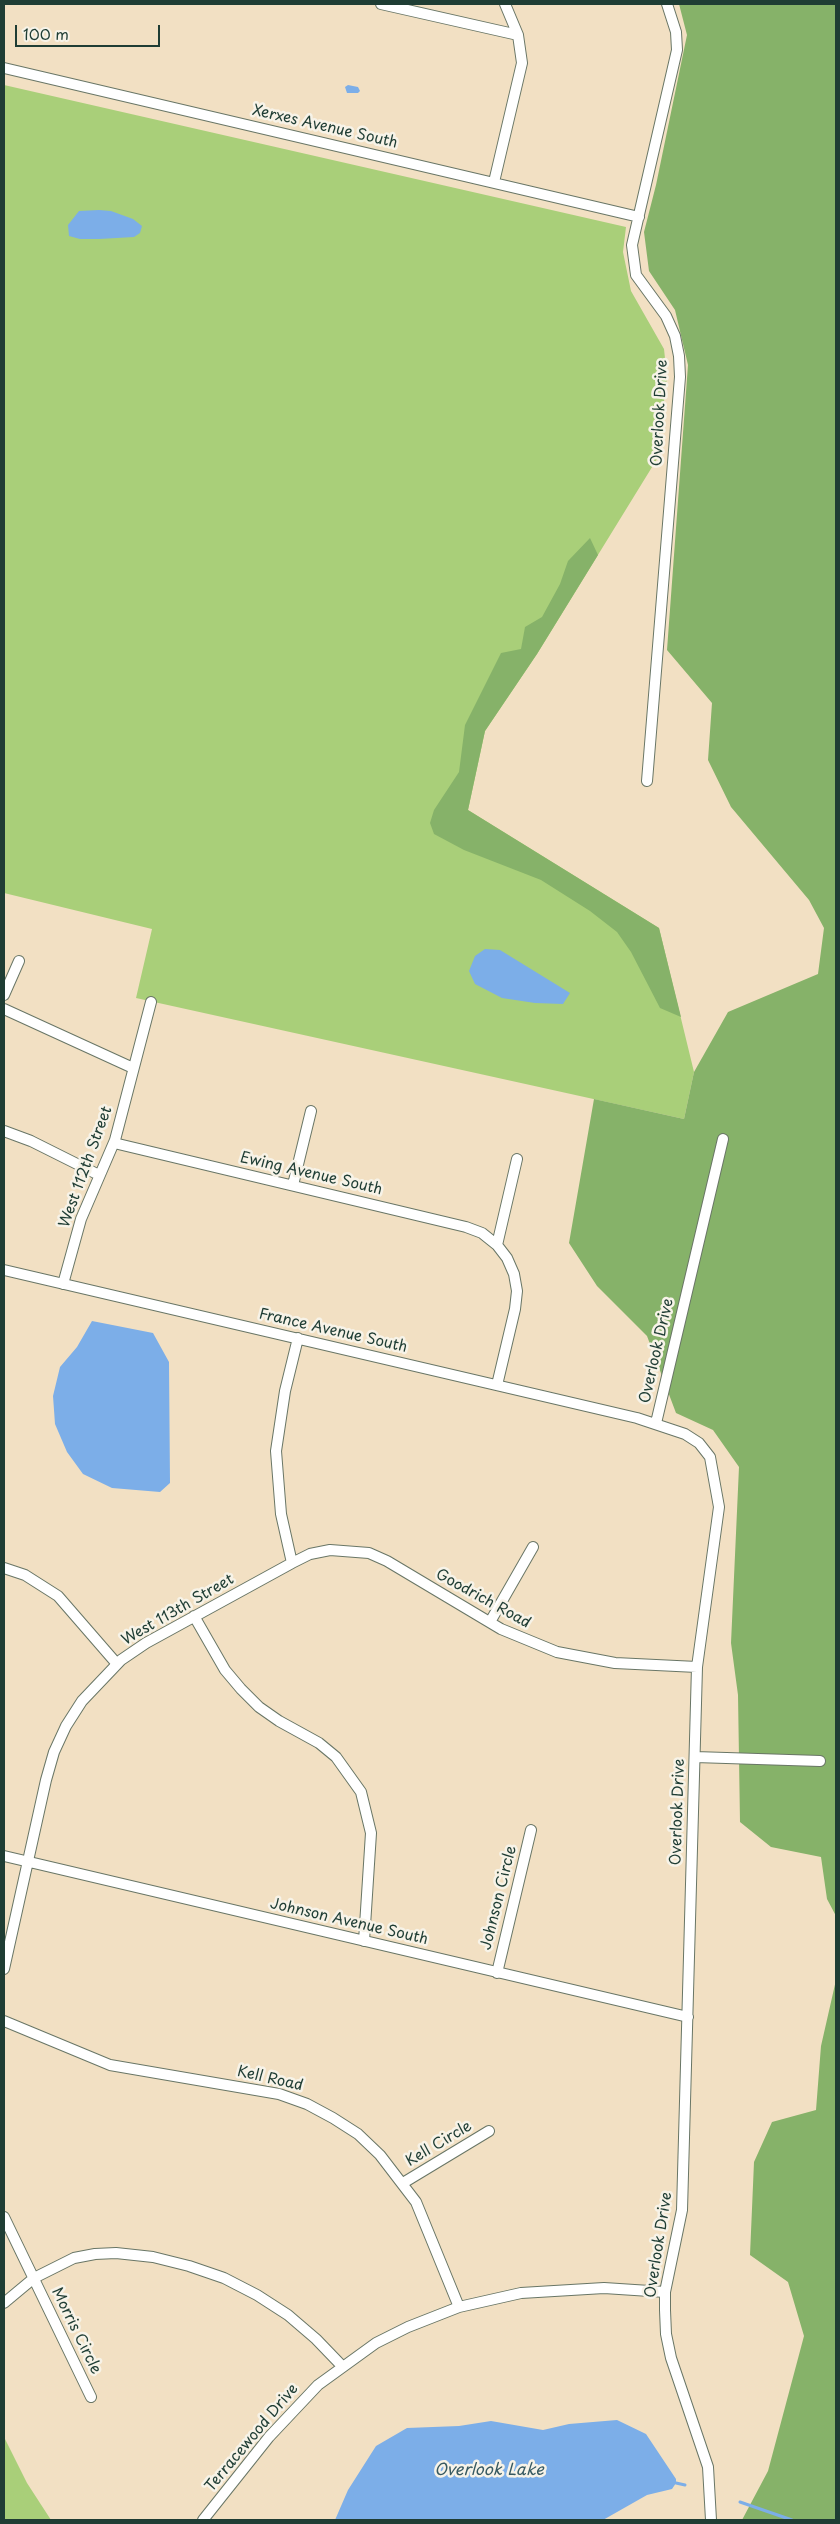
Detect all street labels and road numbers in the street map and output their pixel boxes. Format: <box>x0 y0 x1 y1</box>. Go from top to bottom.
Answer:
street label: Xerxes Avenue South <box>251 102 399 152</box>
street label: Overlook Drive <box>648 359 672 467</box>
street label: West 112th Street <box>56 1104 116 1230</box>
street label: Ewing Avenue South <box>238 1149 384 1199</box>
street label: Overlook Drive <box>636 1297 678 1405</box>
street label: France Avenue South <box>257 1305 409 1357</box>
street label: Goodrich Road <box>432 1566 534 1632</box>
street label: West 113th Street <box>119 1571 237 1649</box>
street label: Overlook Drive <box>667 1758 689 1866</box>
street label: Johnson Circle <box>477 1844 521 1952</box>
street label: Johnson Avenue South <box>268 1895 430 1949</box>
street label: Kell Road <box>235 2063 305 2095</box>
street label: Kell Circle <box>403 2117 475 2171</box>
street label: Overlook Drive <box>642 2191 676 2299</box>
street label: Morris Circle <box>47 2285 105 2377</box>
street label: Terracewood Drive <box>202 2380 302 2496</box>

